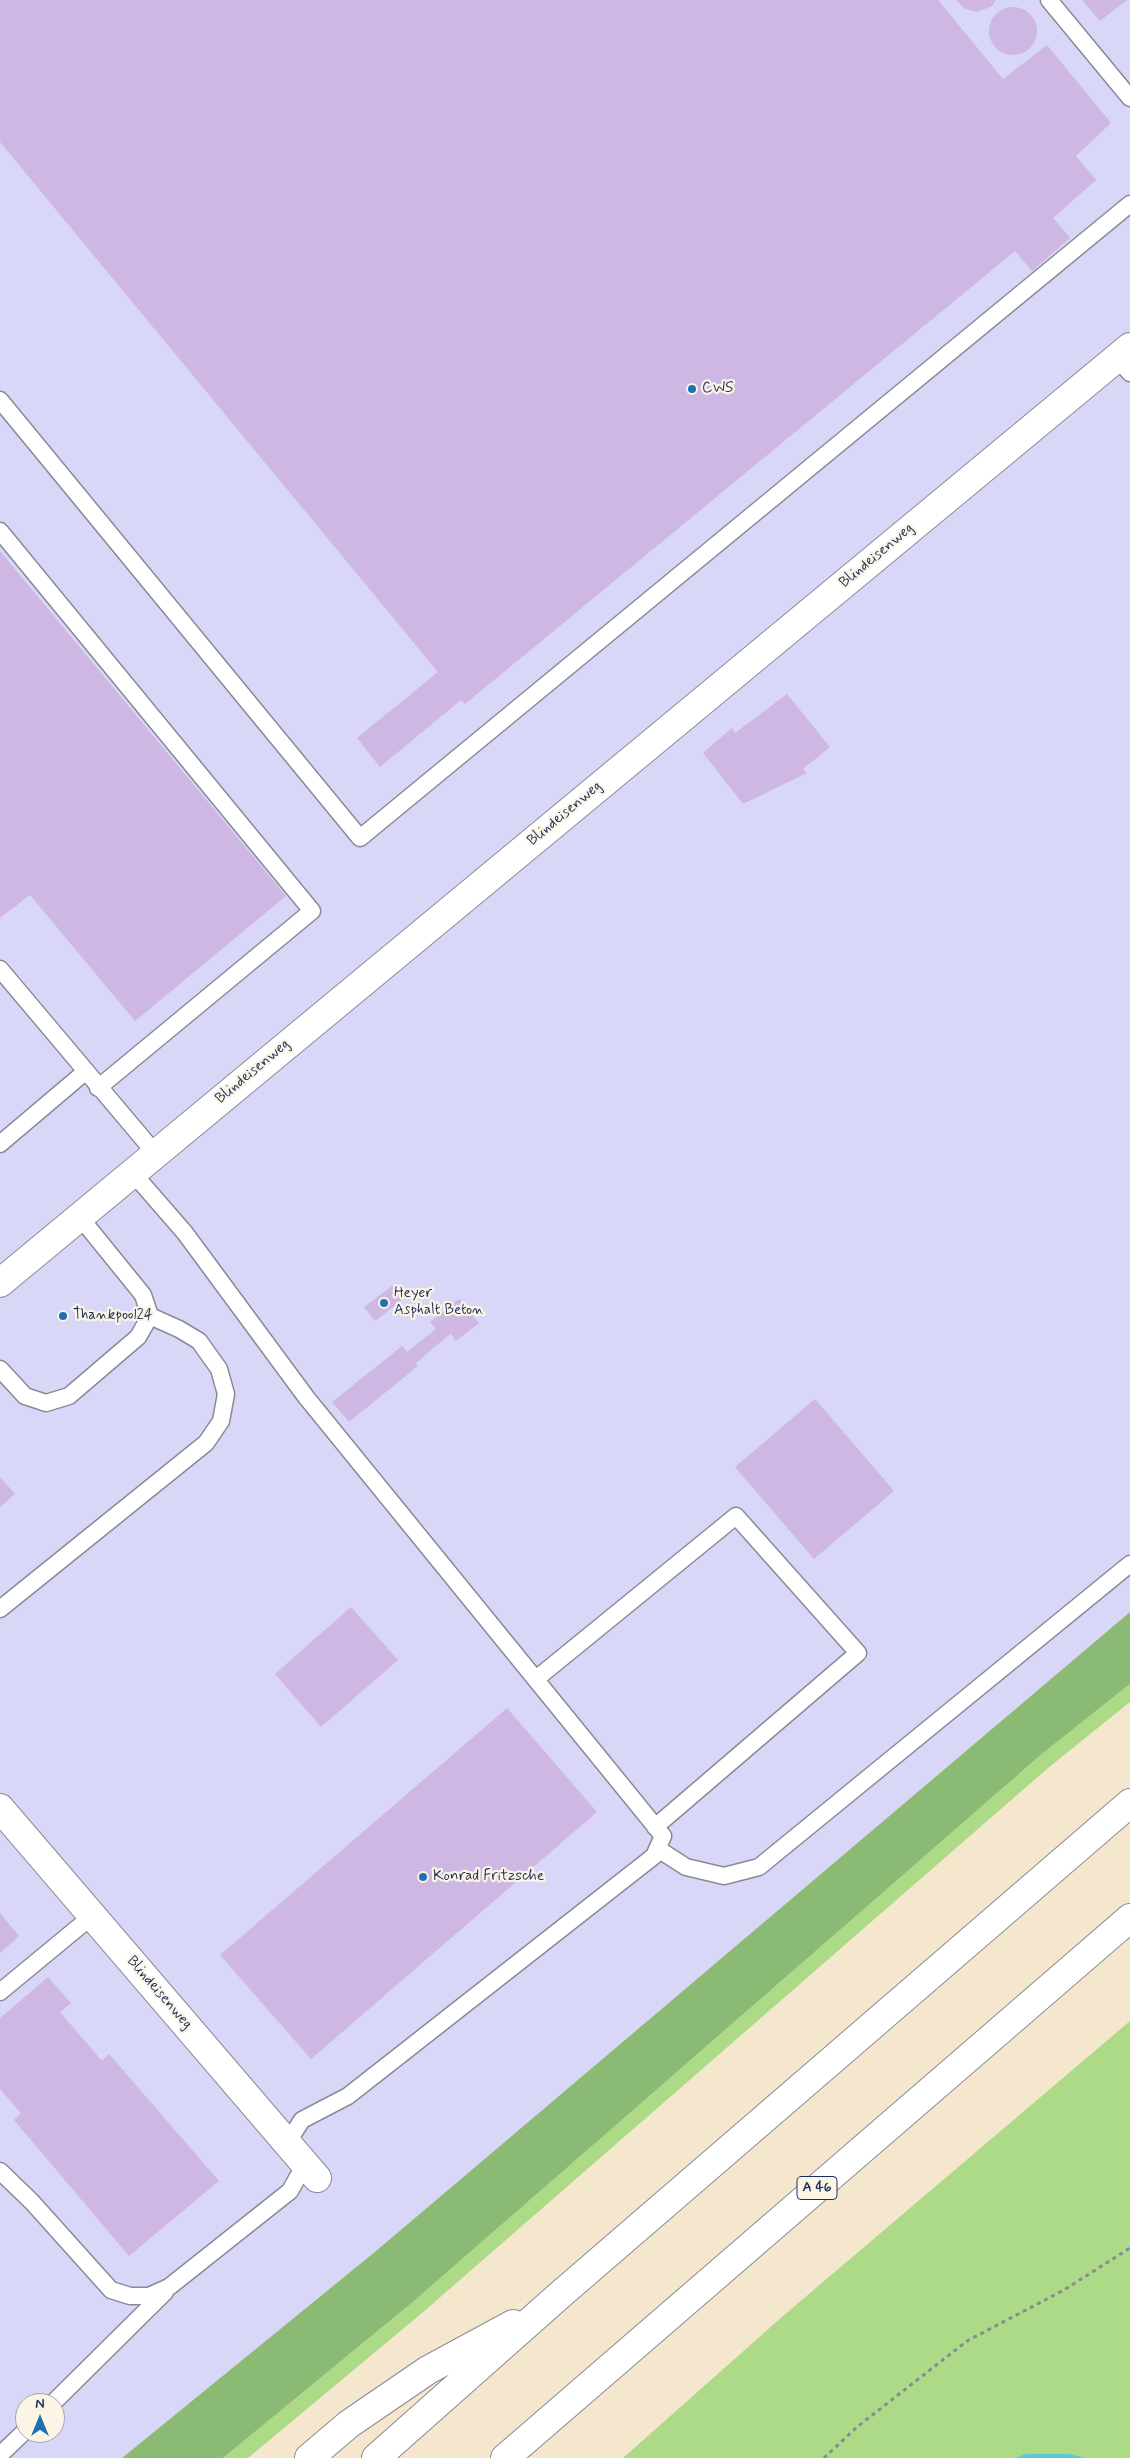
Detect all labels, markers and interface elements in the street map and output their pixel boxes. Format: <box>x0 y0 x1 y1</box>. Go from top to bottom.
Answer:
place label: CWS <box>702 380 734 398</box>
marker: CWS <box>686 383 698 395</box>
street label: Blindeisenweg <box>836 520 918 592</box>
street label: Blindeisenweg <box>524 778 606 850</box>
street label: Blindeisenweg <box>212 1036 294 1108</box>
place label: Heyer Asphalt Beton <box>394 1285 484 1320</box>
marker: Heyer Asphalt Beton <box>378 1297 390 1309</box>
place label: Thankpool24 <box>73 1307 153 1325</box>
marker: Thankpool24 <box>57 1310 69 1322</box>
place label: Konrad Fritzsche <box>433 1868 544 1886</box>
marker: Konrad Fritzsche <box>417 1871 429 1883</box>
street label: Blindeisenweg <box>122 1953 196 2033</box>
road number: A 46 <box>797 2176 837 2200</box>
north arrow <box>15 2393 65 2443</box>
text: N <box>35 2395 45 2413</box>

